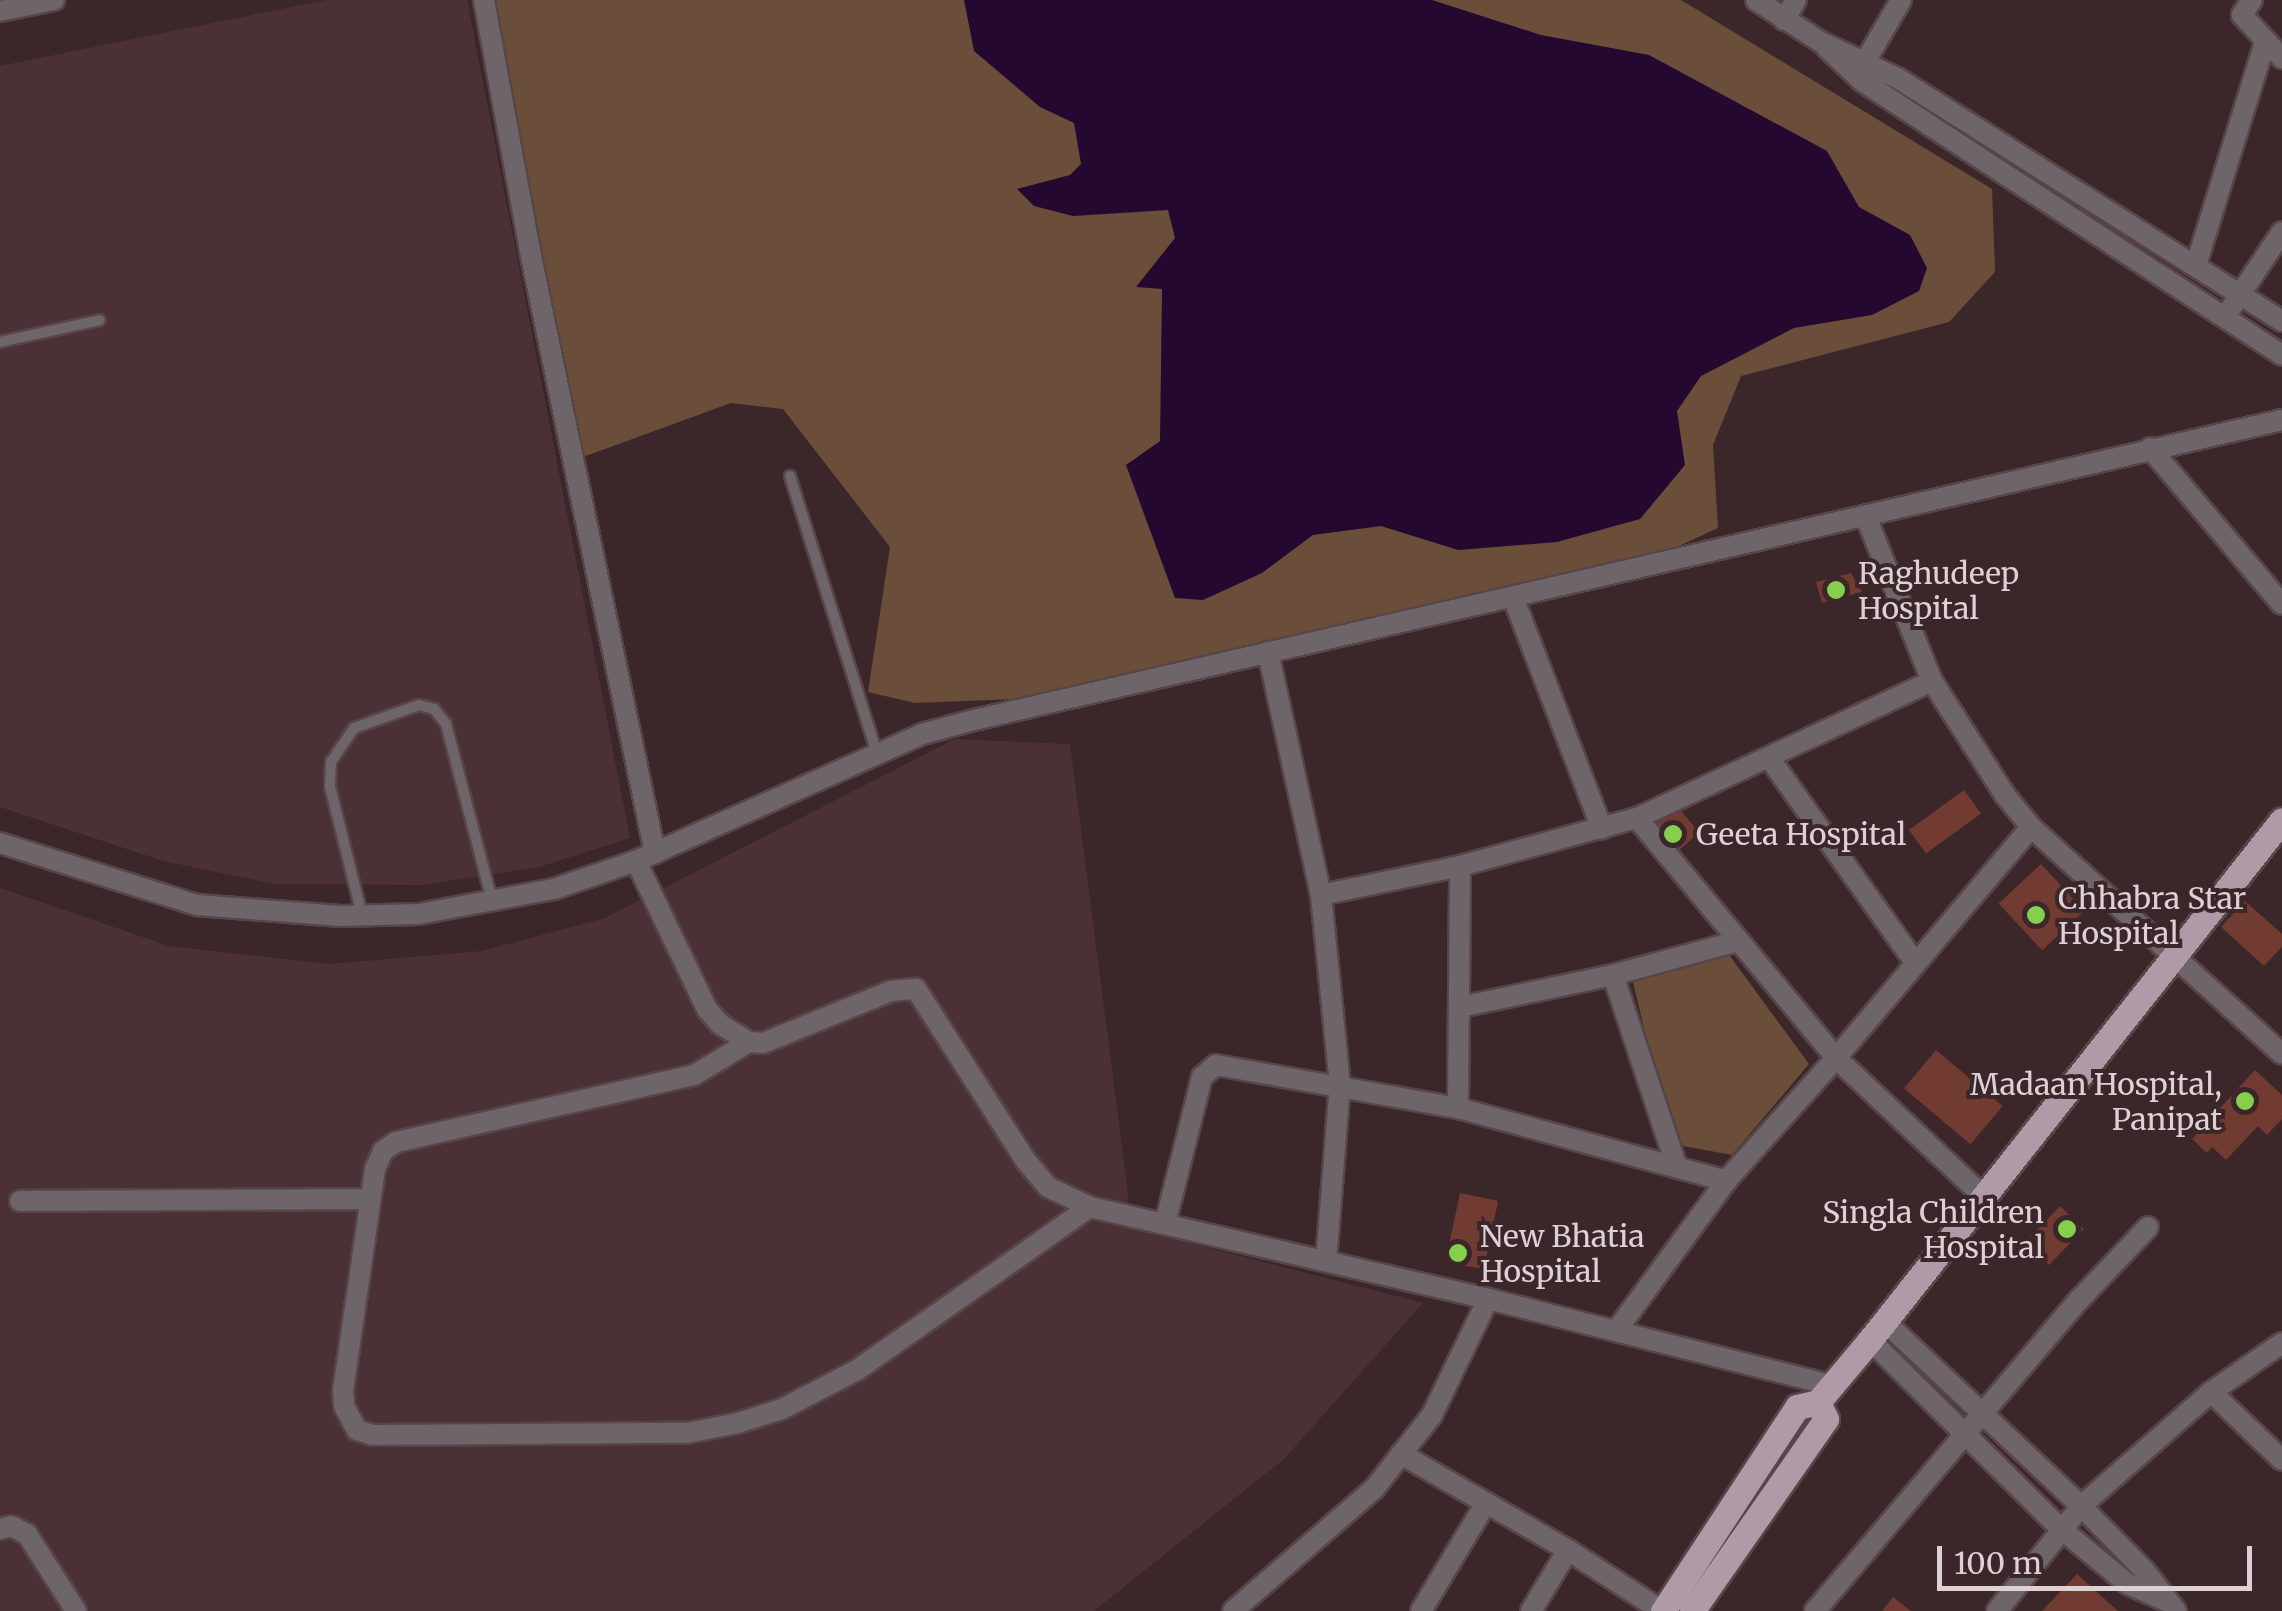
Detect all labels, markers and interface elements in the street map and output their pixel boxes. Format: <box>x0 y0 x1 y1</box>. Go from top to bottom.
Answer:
place label: Raghudeep Hospital <box>1858 555 2019 626</box>
marker: Raghudeep Hospital <box>1823 577 1849 603</box>
place label: Geeta Hospital <box>1696 816 1906 852</box>
marker: Geeta Hospital <box>1660 821 1686 847</box>
place label: Chhabra Star Hospital <box>2058 880 2246 950</box>
marker: Chhabra Star Hospital <box>2023 902 2049 928</box>
place label: Madaan Hospital, Panipat <box>1970 1066 2222 1136</box>
marker: Madaan Hospital, Panipat <box>2232 1088 2258 1114</box>
place label: Singla Children Hospital <box>1822 1194 2044 1264</box>
marker: Singla Children Hospital <box>2054 1216 2080 1242</box>
place label: New Bhatia Hospital <box>1480 1218 1645 1288</box>
marker: New Bhatia Hospital <box>1445 1240 1471 1266</box>
scale bar <box>1942 1526 2257 1588</box>
text: 100 m <box>1954 1544 2042 1582</box>

